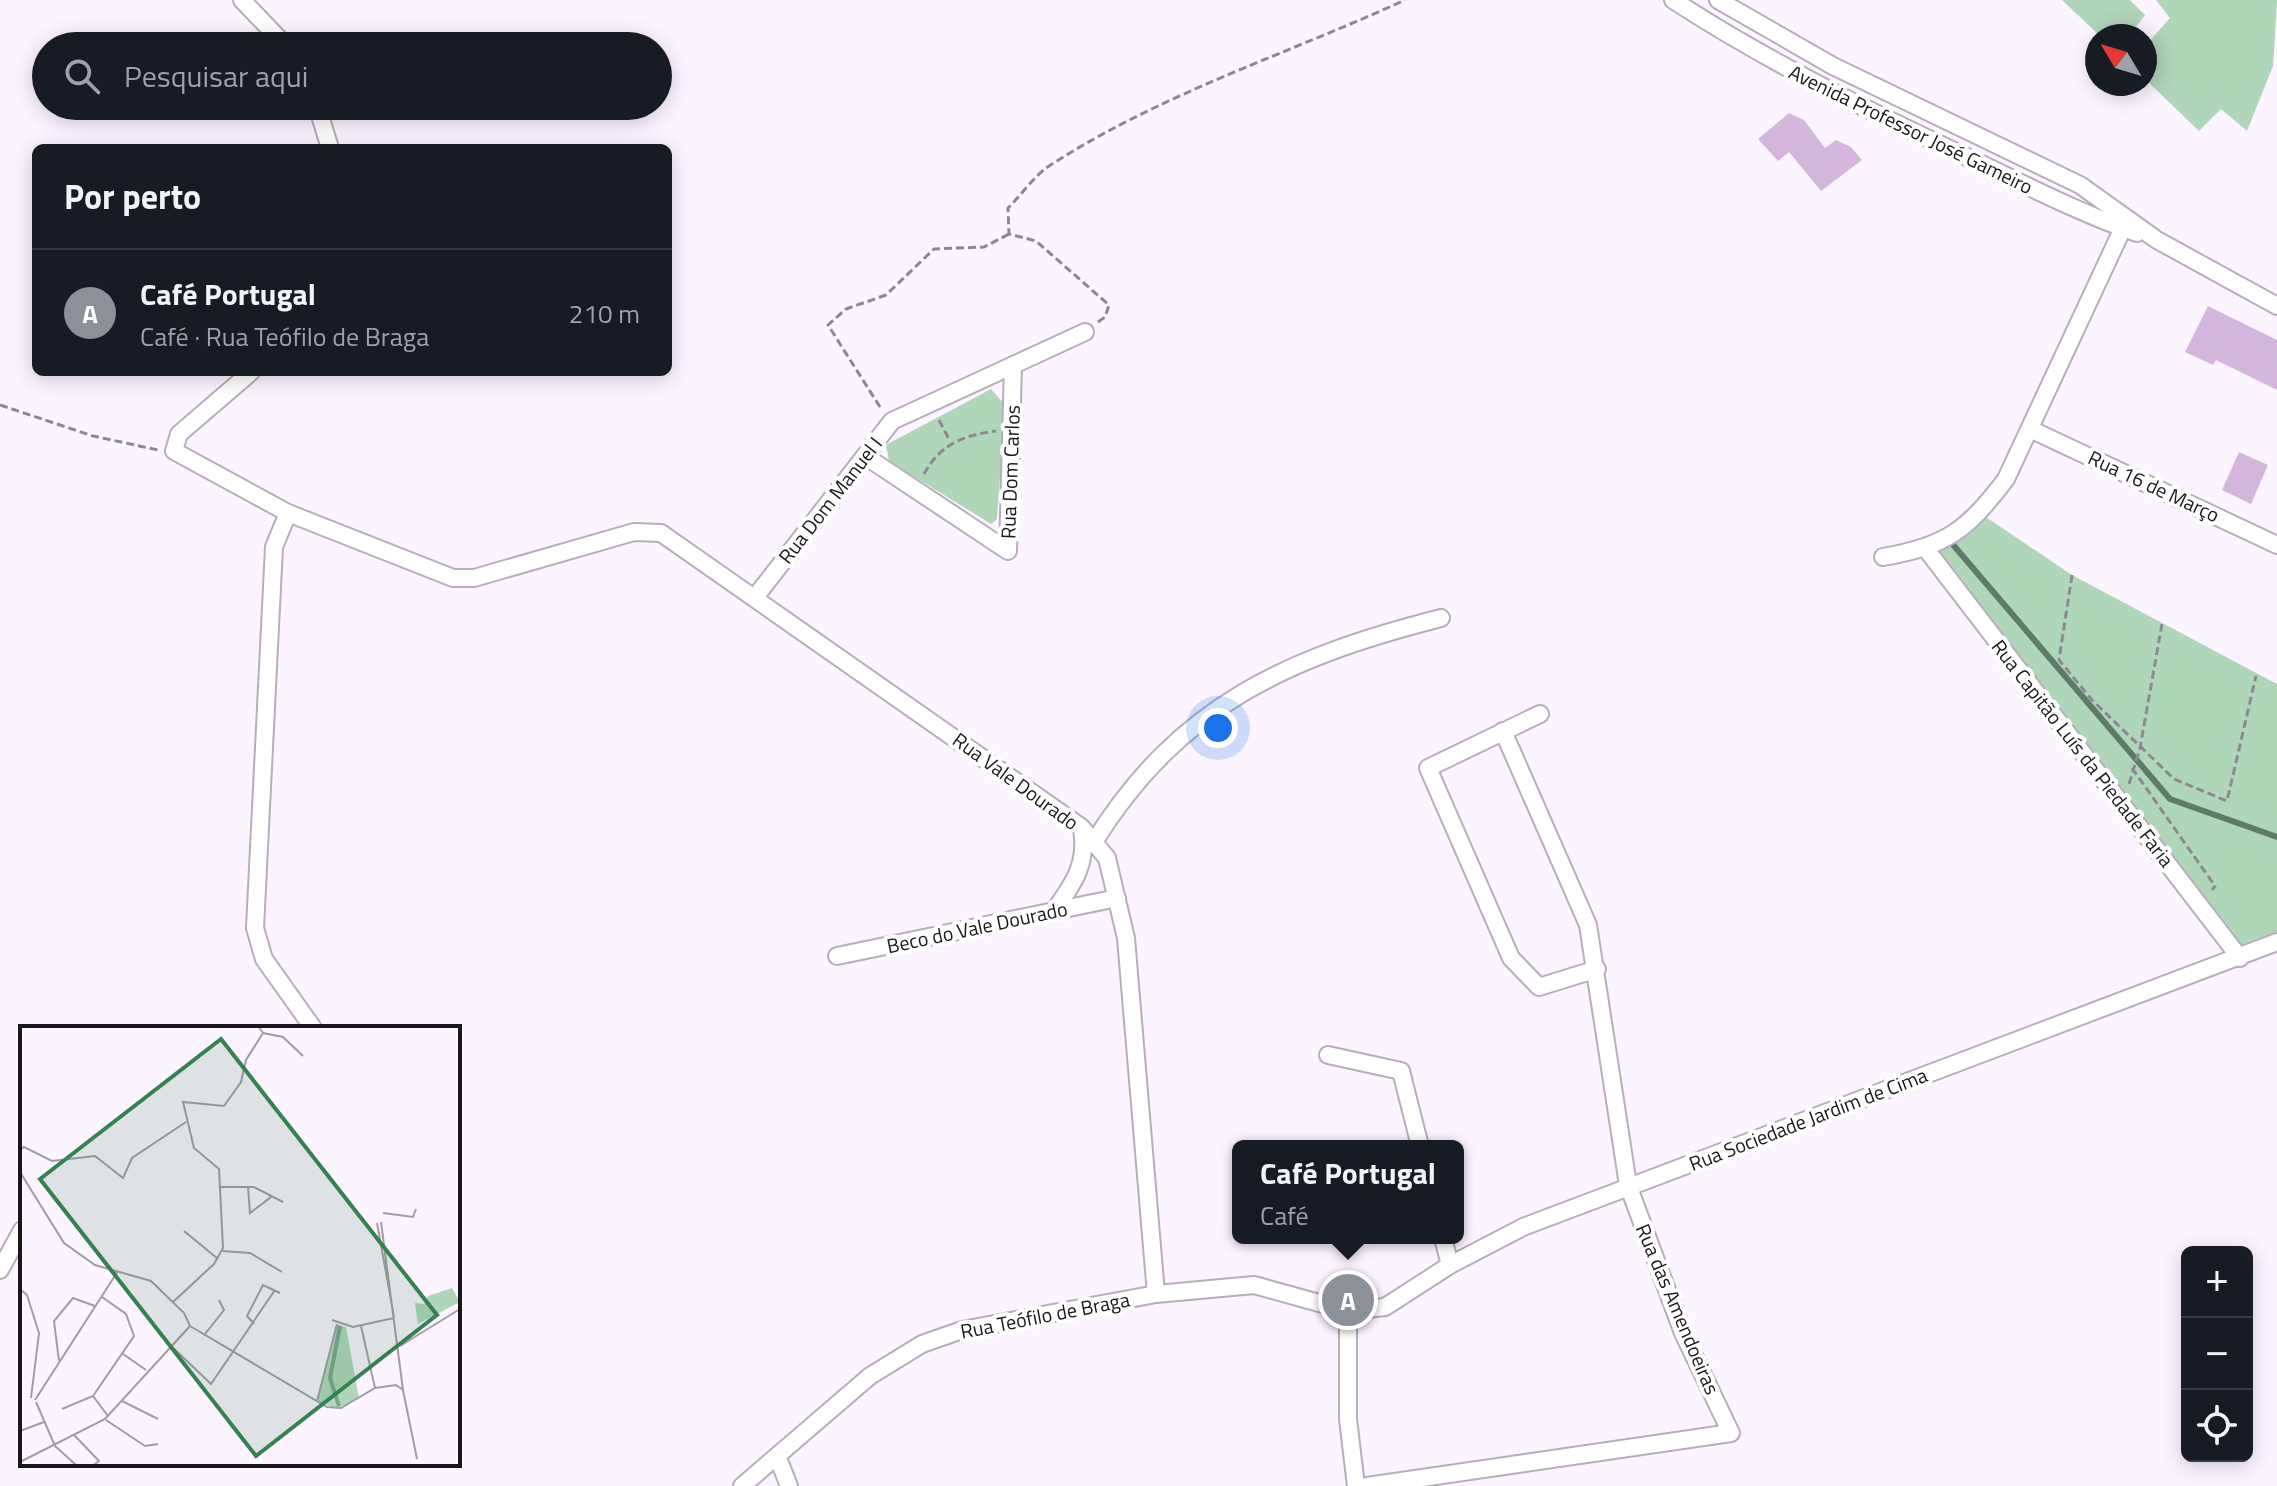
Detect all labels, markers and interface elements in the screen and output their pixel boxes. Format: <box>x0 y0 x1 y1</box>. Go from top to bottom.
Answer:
north arrow <box>2085 24 2157 96</box>
search box <box>32 32 672 120</box>
text: Pesquisar aqui <box>124 53 308 99</box>
icon: search <box>60 54 104 98</box>
street label: Avenida Professor José Gameiro <box>1784 56 2038 202</box>
text: Por perto <box>64 170 201 222</box>
text: Café Portugal <box>140 271 316 317</box>
text: A <box>82 294 98 333</box>
text: 210 m <box>569 294 640 333</box>
text: Café · Rua Teófilo de Braga <box>140 317 429 356</box>
street label: Rua Dom Carlos <box>992 404 1028 540</box>
street label: Rua Dom Manuel I <box>770 430 890 570</box>
street label: Rua 16 de Março <box>2083 442 2225 530</box>
street label: Rua Capitão Luís da Piedade Faria <box>1984 633 2182 873</box>
your location <box>1198 708 1238 748</box>
street label: Rua Vale Dourado <box>946 724 1086 838</box>
street label: Beco do Vale Dourado <box>884 893 1070 961</box>
inset map <box>20 1026 460 1466</box>
street label: Rua Sociedade Jardim de Cima <box>1684 1059 1932 1179</box>
popup <box>1232 1140 1464 1244</box>
text: Café Portugal <box>1260 1150 1436 1196</box>
text: Café <box>1260 1196 1309 1235</box>
street label: Rua das Amendoeiras <box>1628 1219 1728 1399</box>
map controls <box>2181 1246 2253 1462</box>
button: + <box>2181 1246 2253 1318</box>
pin: A <box>1322 1270 1374 1330</box>
street label: Rua Teófilo de Braga <box>958 1283 1132 1347</box>
button: − <box>2181 1318 2253 1390</box>
button: locate <box>2181 1390 2253 1462</box>

